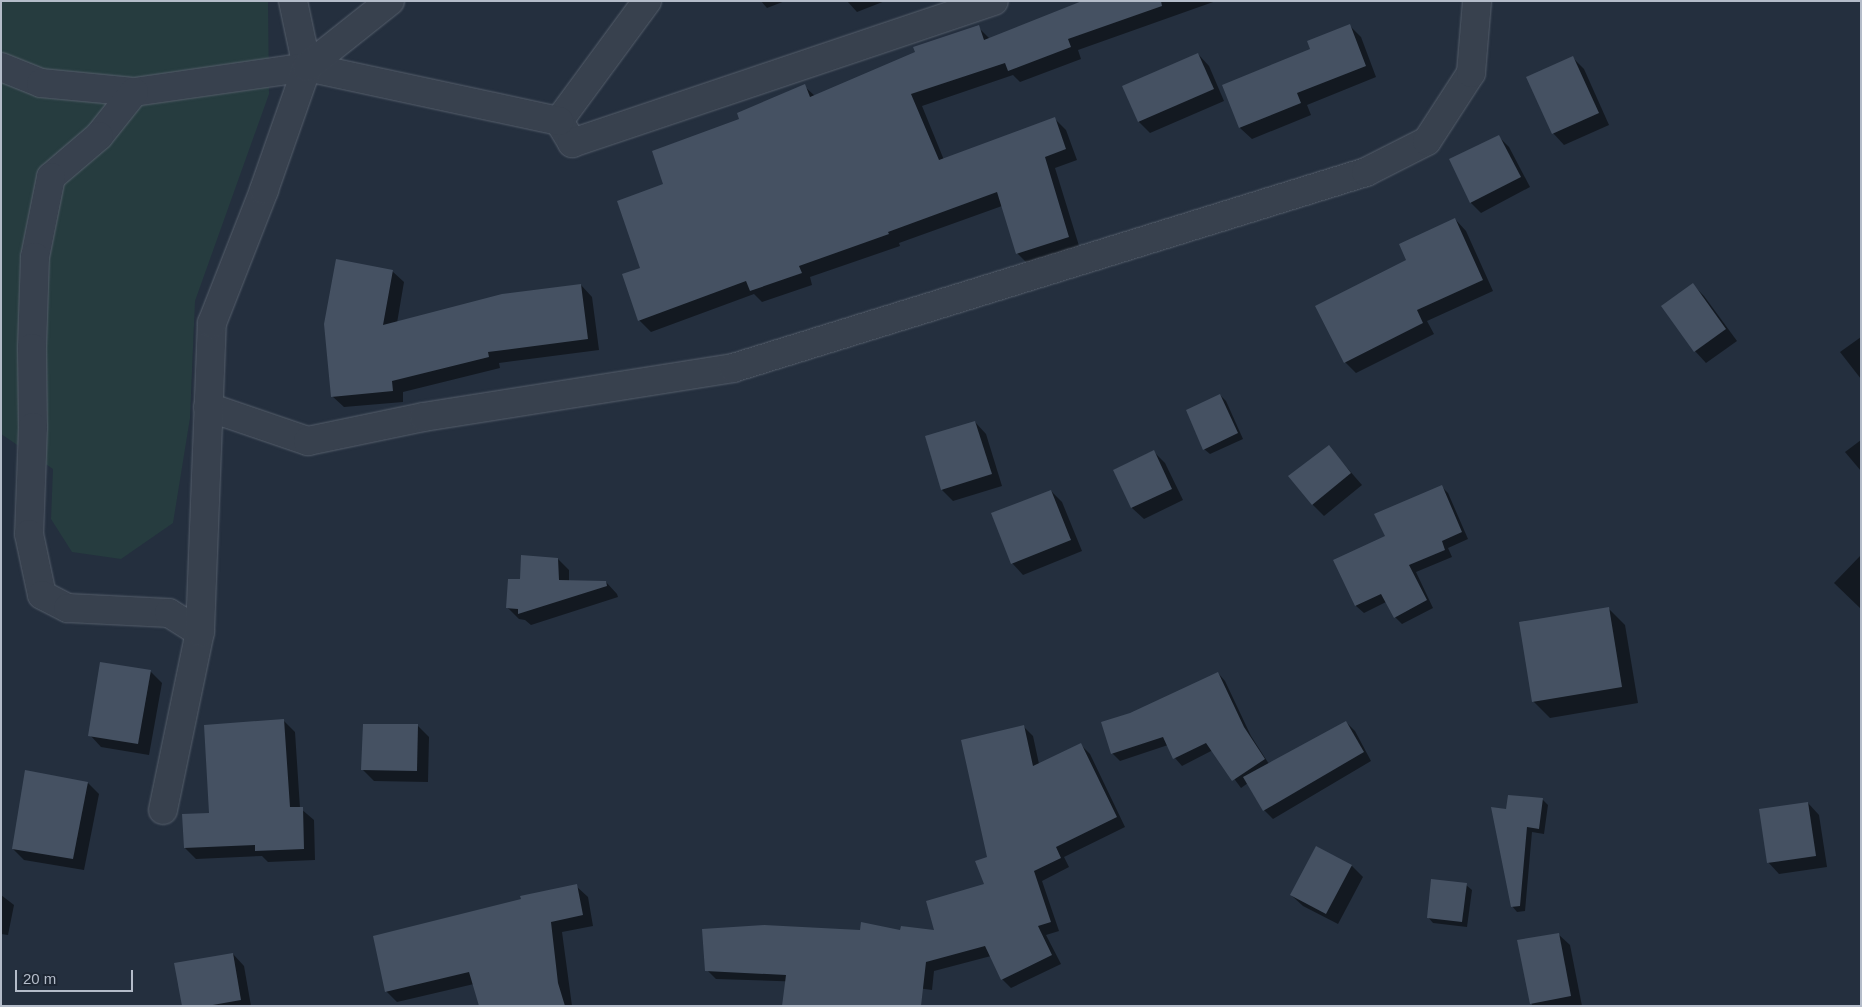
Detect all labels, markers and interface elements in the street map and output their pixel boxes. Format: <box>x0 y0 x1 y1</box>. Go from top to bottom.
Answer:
scale bar <box>18 960 135 992</box>
text: 20 m <box>23 970 56 987</box>

